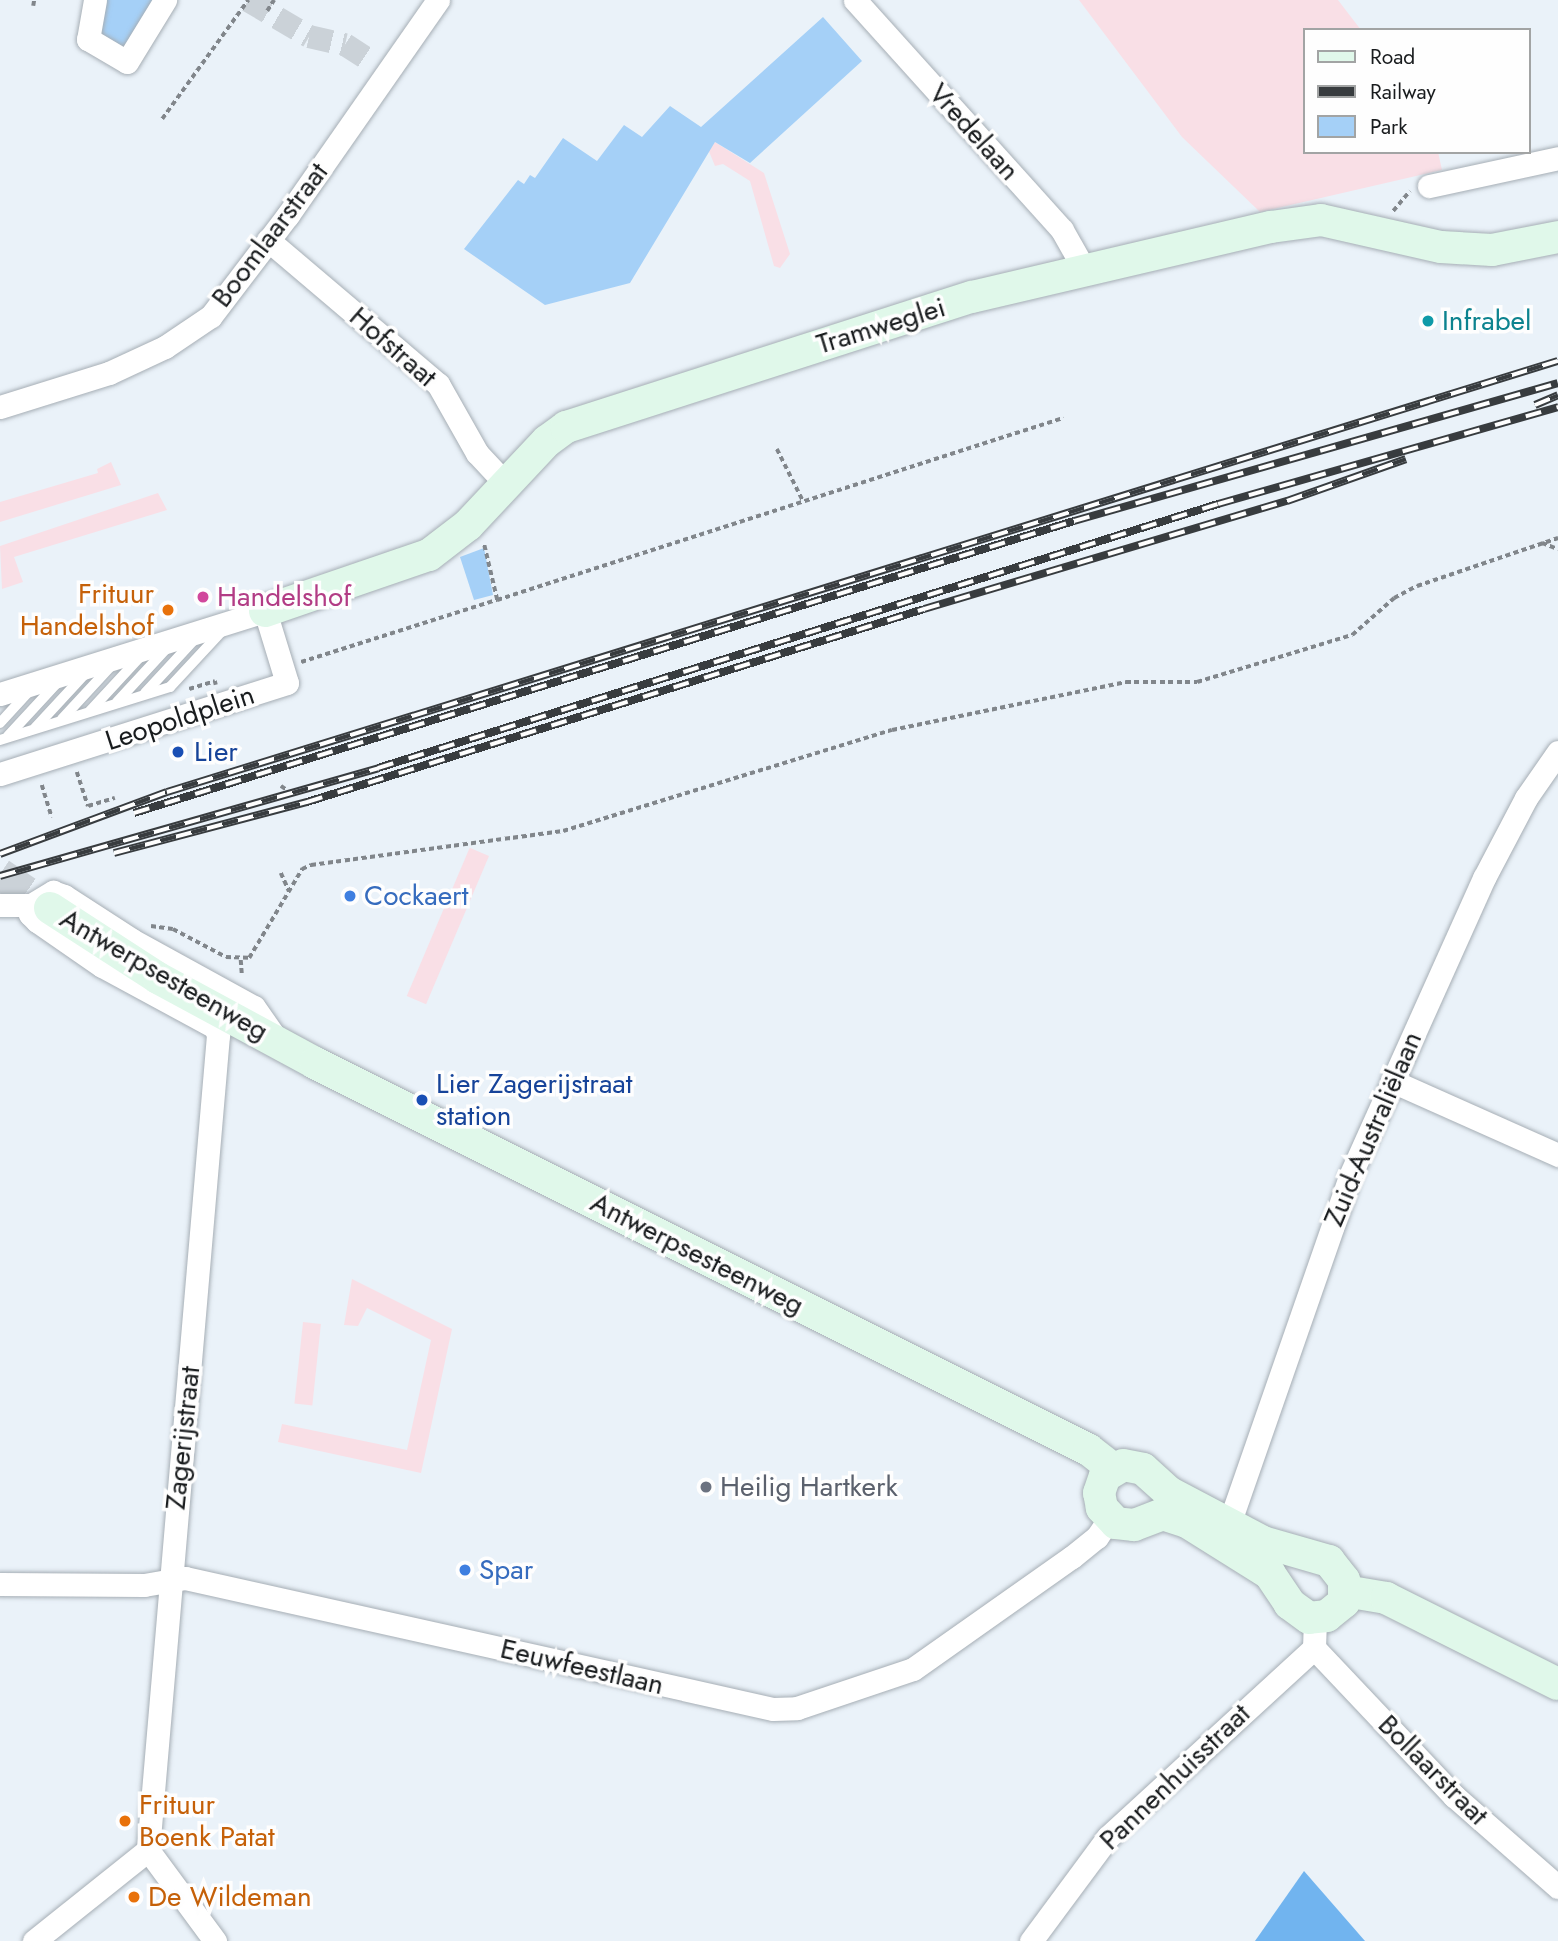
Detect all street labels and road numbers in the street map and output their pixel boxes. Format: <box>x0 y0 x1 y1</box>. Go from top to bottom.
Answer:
street label: Vredelaan <box>922 77 1026 187</box>
street label: Boomlaarstraat <box>205 156 335 314</box>
street label: Tramweglei <box>813 291 949 361</box>
street label: Hofstraat <box>343 300 443 394</box>
street label: Leopoldplein <box>101 678 259 758</box>
street label: Antwerpsesteenweg <box>54 902 274 1048</box>
street label: Zuid-Australiëlaan <box>1317 1027 1429 1231</box>
street label: Antwerpsesteenweg <box>585 1186 809 1322</box>
street label: Zagerijstraat <box>159 1365 207 1511</box>
street label: Eeuwfeestlaan <box>497 1632 667 1702</box>
street label: Pannenhuisstraat <box>1093 1697 1257 1857</box>
street label: Bollaarstraat <box>1371 1708 1495 1832</box>

